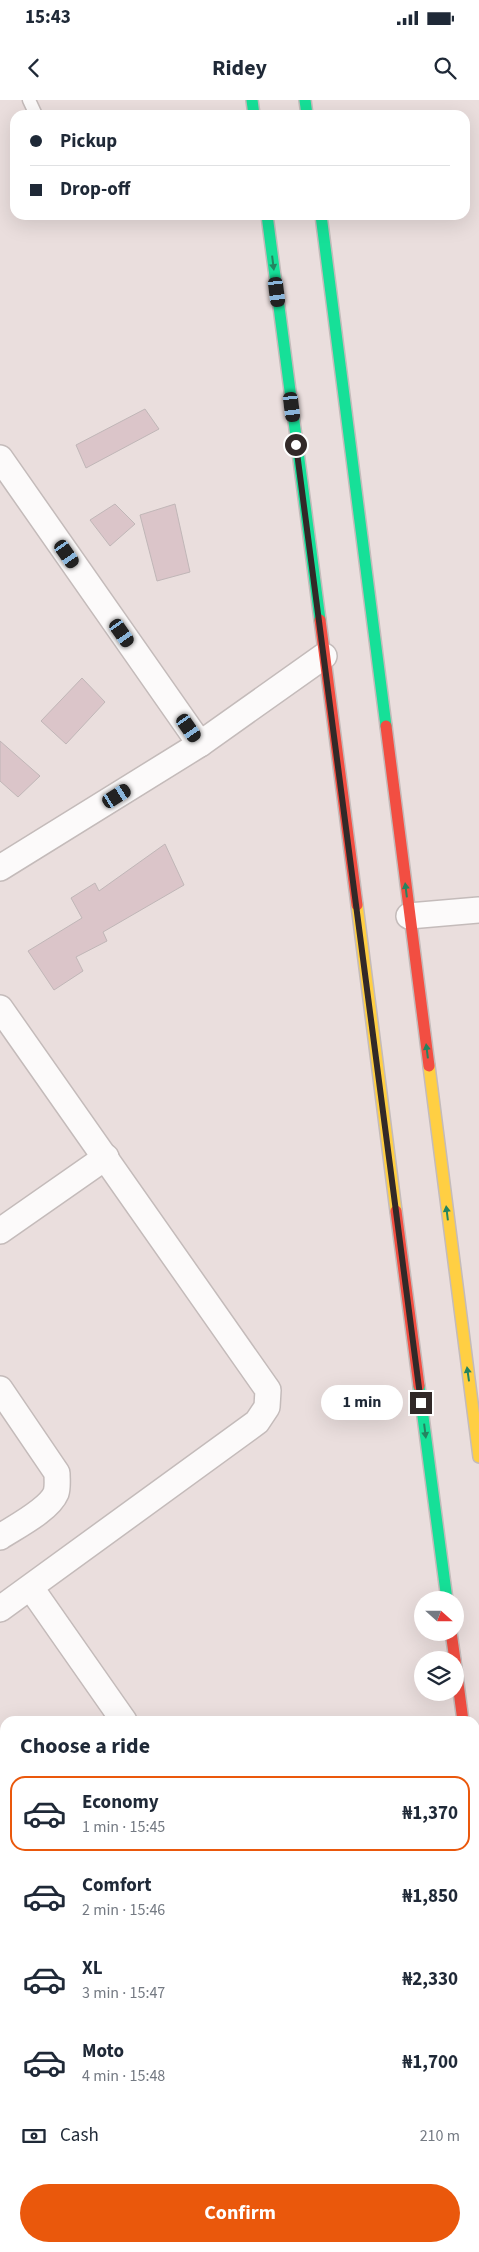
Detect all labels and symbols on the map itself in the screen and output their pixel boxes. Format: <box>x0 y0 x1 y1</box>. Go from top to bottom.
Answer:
one-way arrow <box>269 256 277 272</box>
car <box>267 276 286 308</box>
car <box>282 391 301 423</box>
route start <box>285 434 307 456</box>
car <box>52 537 81 571</box>
car <box>107 616 136 650</box>
car <box>174 711 203 745</box>
car <box>100 782 133 810</box>
one-way arrow <box>402 882 410 898</box>
one-way arrow <box>423 1043 431 1059</box>
one-way arrow <box>443 1204 451 1220</box>
one-way arrow <box>464 1366 472 1382</box>
callout: 1 min <box>321 1386 404 1420</box>
route end <box>410 1392 432 1414</box>
one-way arrow <box>421 1423 429 1439</box>
north arrow <box>414 1591 464 1641</box>

